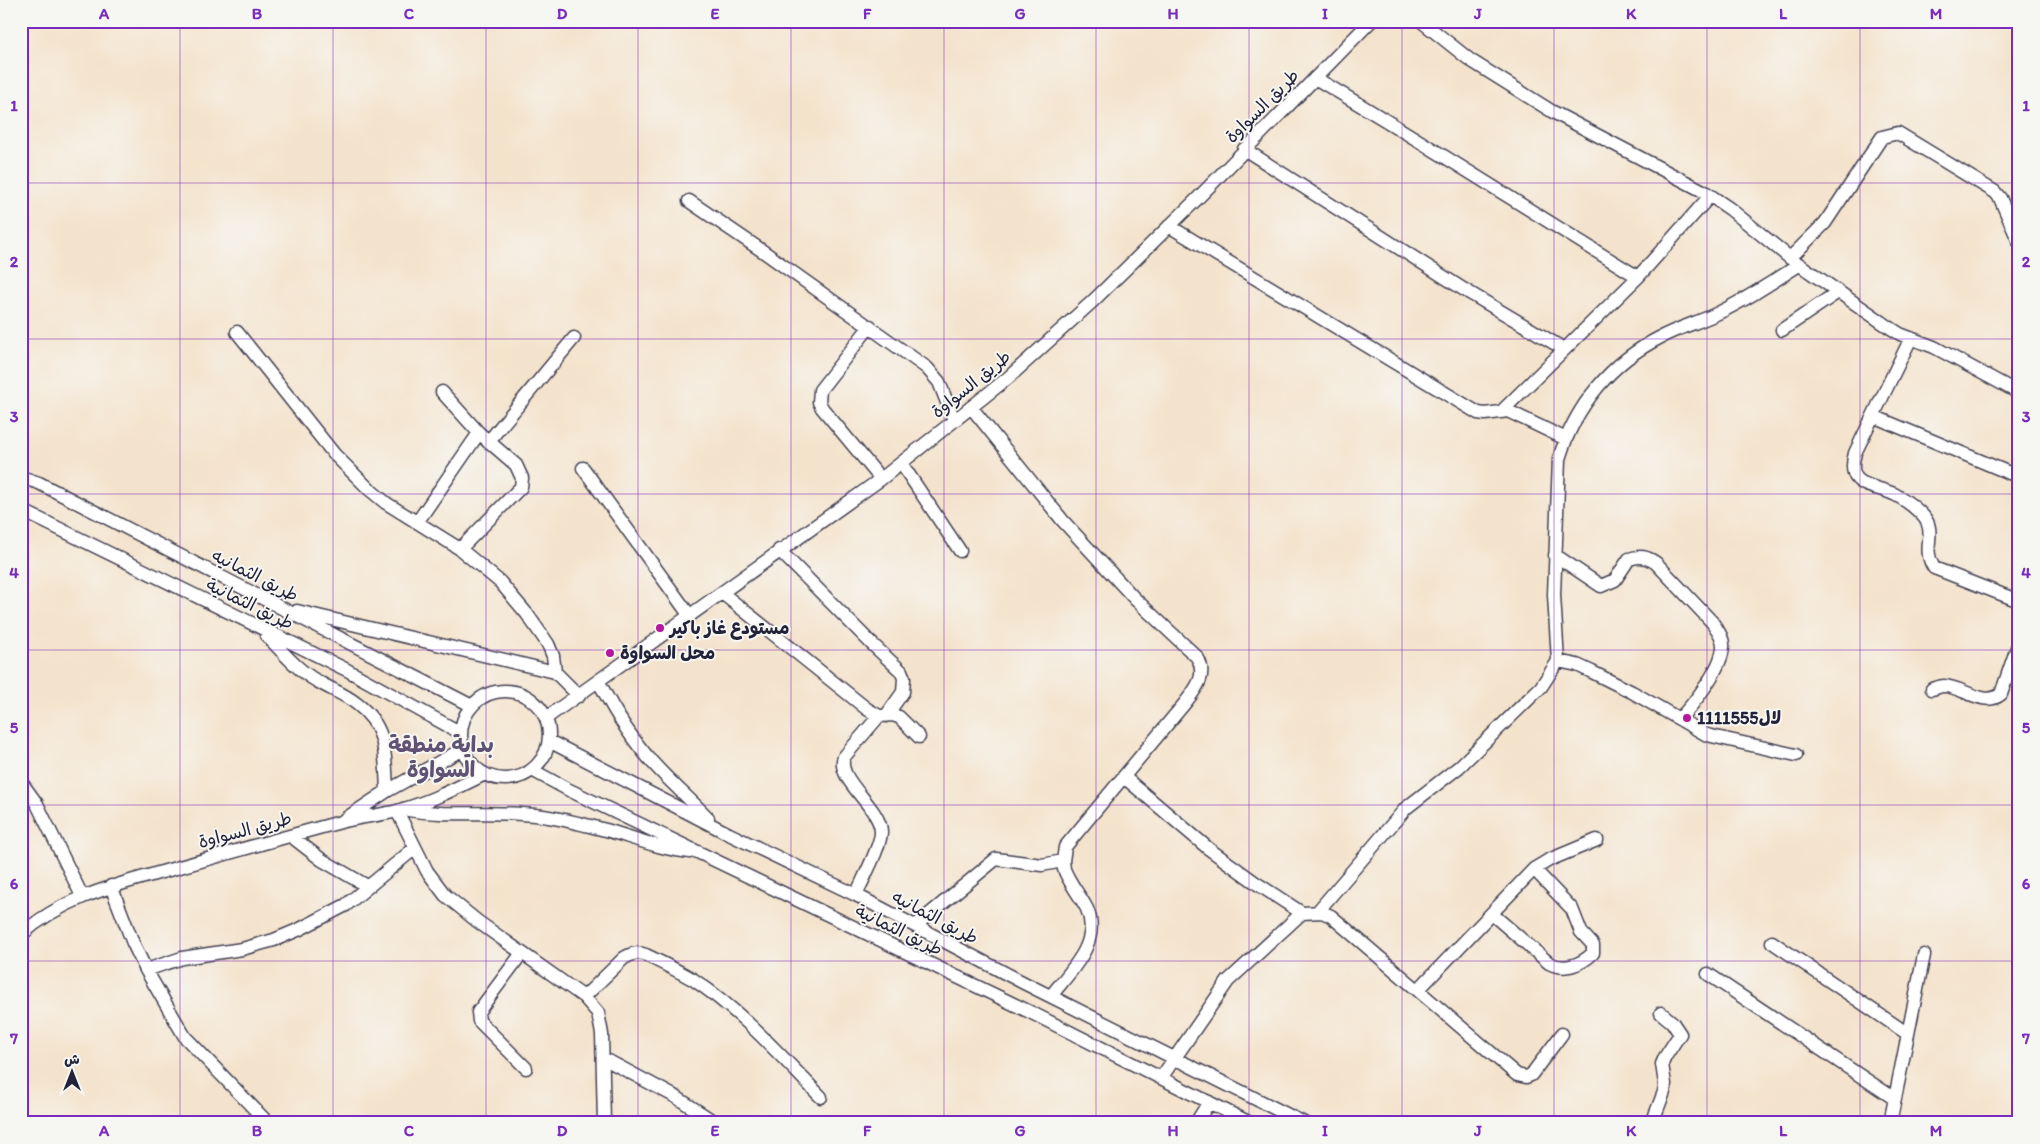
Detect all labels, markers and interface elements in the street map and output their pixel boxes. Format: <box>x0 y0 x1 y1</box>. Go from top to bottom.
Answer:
text: A <box>98 4 110 23</box>
text: B <box>252 4 263 23</box>
text: C <box>404 4 415 23</box>
text: D <box>557 4 568 23</box>
text: E <box>711 4 720 23</box>
text: F <box>863 4 872 23</box>
text: G <box>1014 4 1026 23</box>
text: H <box>1167 4 1179 23</box>
text: I <box>1322 4 1328 23</box>
text: J <box>1473 4 1482 23</box>
text: K <box>1626 4 1637 23</box>
text: L <box>1779 4 1788 23</box>
text: M <box>1930 4 1942 23</box>
street label: طريق السواوة <box>1220 64 1304 148</box>
text: 1 <box>10 96 18 115</box>
text: 1 <box>2022 96 2030 115</box>
text: 2 <box>10 252 19 271</box>
text: 2 <box>2022 252 2031 271</box>
street label: طريق السواوة <box>927 345 1015 423</box>
text: 3 <box>10 407 19 426</box>
text: 3 <box>2022 407 2031 426</box>
street label: طريق الثمانيه <box>208 544 302 606</box>
text: 4 <box>9 563 19 582</box>
text: 4 <box>2021 563 2031 582</box>
street label: طريق الثمانية <box>203 573 297 635</box>
place label: مستودع غاز باكير <box>668 617 789 640</box>
marker: مستودع غاز باكير <box>654 622 666 634</box>
place label: محل السواوة <box>620 642 715 664</box>
marker: محل السواوة <box>604 647 616 659</box>
place label: 1111555لال <box>1697 707 1781 729</box>
marker: 1111555لال <box>1681 712 1693 724</box>
text: 5 <box>10 718 19 737</box>
text: 5 <box>2022 718 2031 737</box>
district label: بداية منطقة السواوة <box>388 731 494 784</box>
street label: طريق السواوة <box>196 807 294 853</box>
text: 6 <box>10 874 19 893</box>
text: 6 <box>2022 874 2031 893</box>
street label: طريق الثمانيه <box>888 885 982 949</box>
street label: طريق الثمانية <box>852 899 946 961</box>
text: 7 <box>9 1029 18 1048</box>
text: 7 <box>2021 1029 2030 1048</box>
north arrow <box>48 1046 98 1096</box>
text: ش <box>64 1051 80 1068</box>
text: A <box>98 1121 110 1140</box>
text: B <box>252 1121 263 1140</box>
text: C <box>404 1121 415 1140</box>
text: D <box>557 1121 568 1140</box>
text: E <box>711 1121 720 1140</box>
text: F <box>863 1121 872 1140</box>
text: G <box>1014 1121 1026 1140</box>
text: H <box>1167 1121 1179 1140</box>
text: I <box>1322 1121 1328 1140</box>
text: J <box>1473 1121 1482 1140</box>
text: K <box>1626 1121 1637 1140</box>
text: L <box>1779 1121 1788 1140</box>
text: M <box>1930 1121 1942 1140</box>

